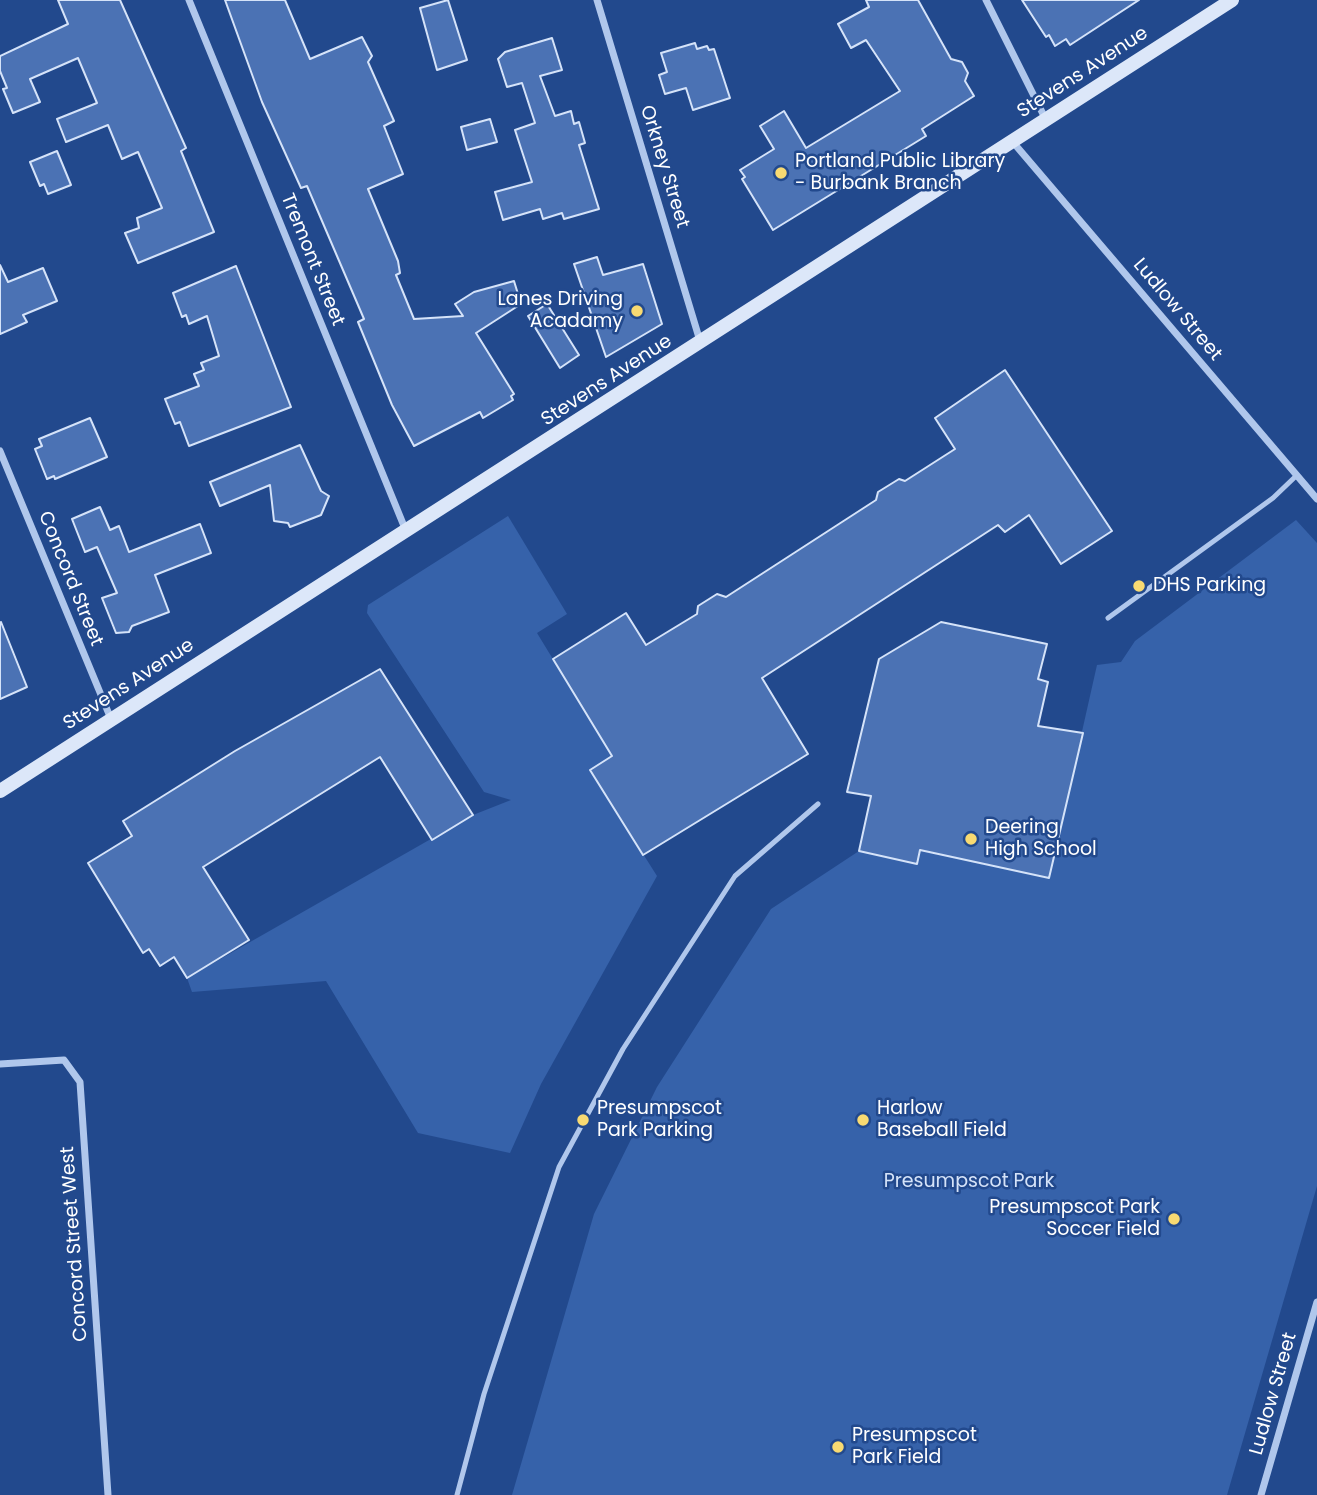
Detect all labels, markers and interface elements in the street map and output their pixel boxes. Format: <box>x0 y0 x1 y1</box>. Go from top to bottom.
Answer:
street label: Stevens Avenue <box>1014 22 1152 124</box>
street label: Orkney Street <box>635 103 693 231</box>
place label: Portland Public Library - Burbank Branch <box>795 151 1005 195</box>
marker: Portland Public Library - Burbank Branch <box>773 165 789 181</box>
street label: Tremont Street <box>275 191 349 329</box>
street label: Ludlow Street <box>1128 254 1226 366</box>
place label: Lanes Driving Acadamy <box>497 289 623 333</box>
marker: Lanes Driving Acadamy <box>629 303 645 319</box>
street label: Stevens Avenue <box>538 330 676 432</box>
street label: Concord Street <box>33 508 107 650</box>
place label: DHS Parking <box>1153 575 1266 597</box>
marker: DHS Parking <box>1131 578 1147 594</box>
street label: Stevens Avenue <box>60 634 198 736</box>
place label: Deering High School <box>985 817 1097 861</box>
marker: Deering High School <box>963 831 979 847</box>
place label: Presumpscot Park Parking <box>597 1098 722 1142</box>
place label: Harlow Baseball Field <box>877 1098 1007 1142</box>
marker: Presumpscot Park Parking <box>575 1112 591 1128</box>
marker: Harlow Baseball Field <box>855 1112 871 1128</box>
street label: Concord Street West <box>57 1146 93 1342</box>
park label: Presumpscot Park <box>884 1171 1054 1193</box>
place label: Presumpscot Park Soccer Field <box>989 1197 1160 1241</box>
marker: Presumpscot Park Soccer Field <box>1166 1211 1182 1227</box>
street label: Ludlow Street <box>1246 1330 1302 1458</box>
place label: Presumpscot Park Field <box>852 1425 977 1469</box>
marker: Presumpscot Park Field <box>830 1439 846 1455</box>

